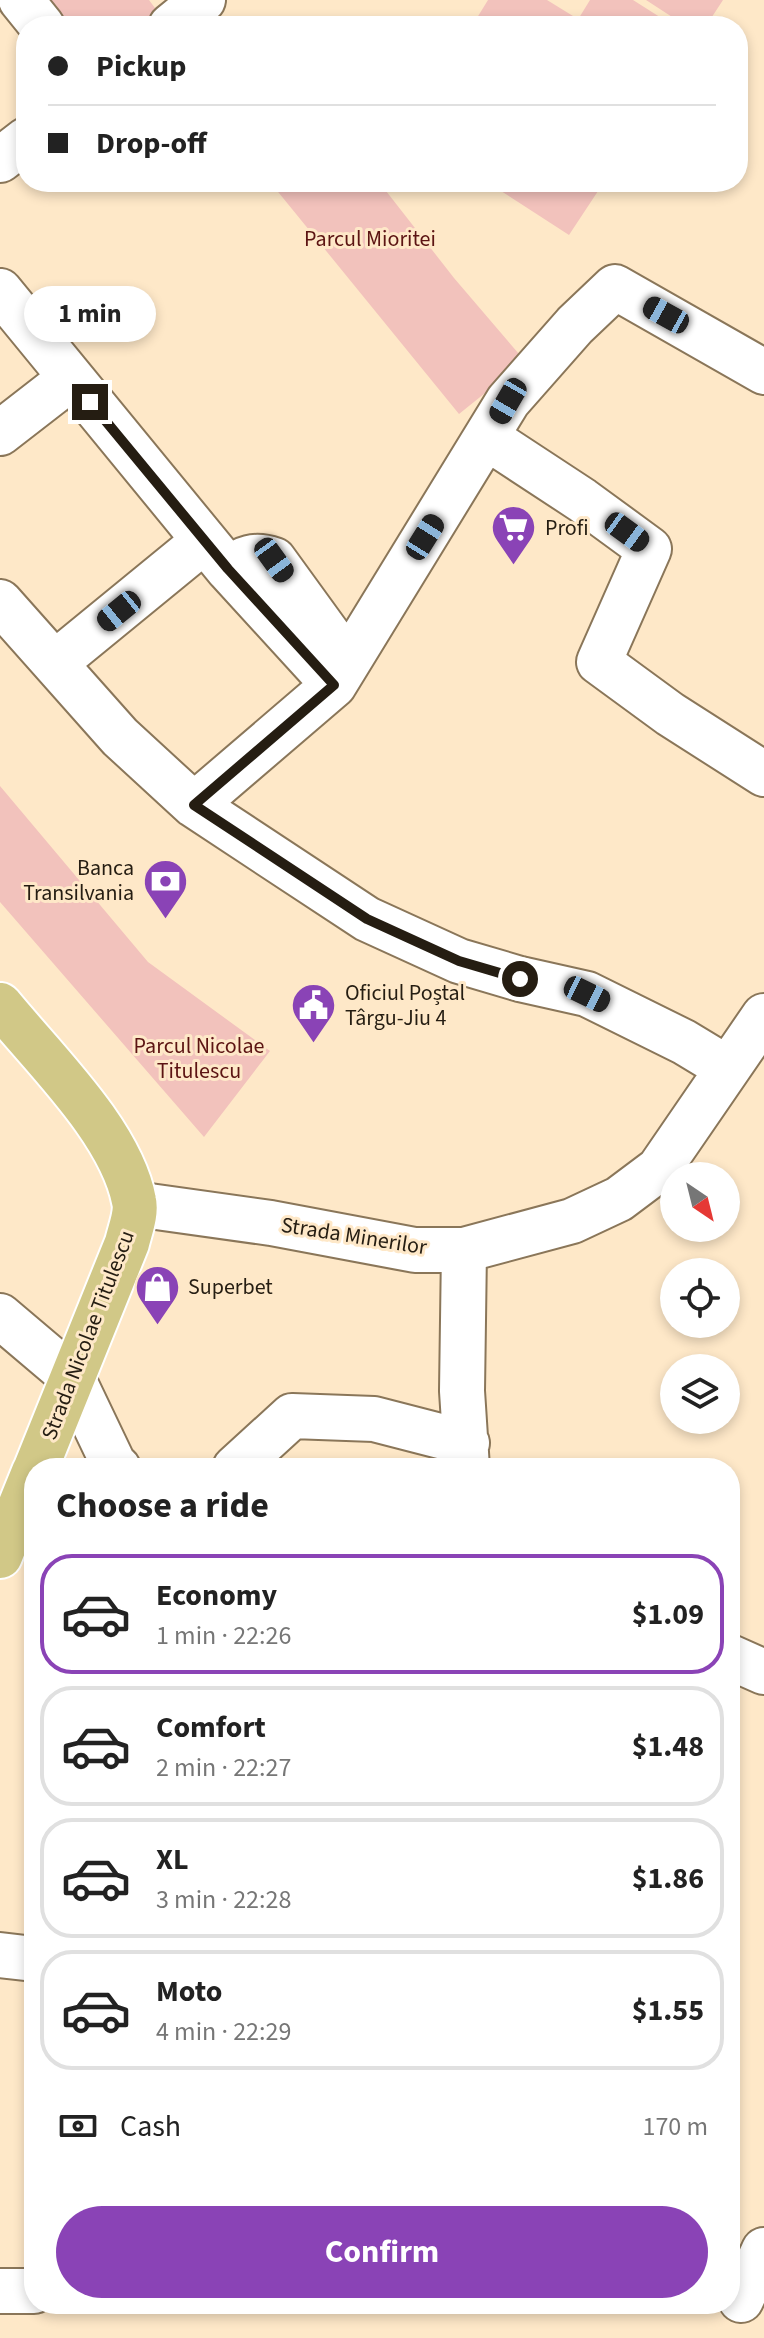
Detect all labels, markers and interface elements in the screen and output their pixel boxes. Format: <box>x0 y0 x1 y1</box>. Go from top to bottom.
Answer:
text: Pickup <box>96 45 186 88</box>
text: Drop-off <box>96 122 207 165</box>
park label: Parcul Mioritei <box>304 223 436 255</box>
callout: 1 min <box>24 286 156 342</box>
car <box>639 293 693 337</box>
text: 1 min <box>58 295 122 332</box>
car <box>486 374 530 428</box>
route end <box>72 384 108 420</box>
supermarket icon: Profi <box>490 504 538 567</box>
car <box>601 508 653 556</box>
car <box>402 510 448 564</box>
place label: Profi <box>545 512 589 544</box>
car <box>250 534 298 586</box>
car <box>93 587 145 635</box>
place label: Banca Transilvania <box>23 852 134 909</box>
bank icon: Banca Transilvania <box>141 857 189 920</box>
route start <box>502 961 538 997</box>
car <box>560 973 614 1015</box>
place label: Oficiul Poștal Târgu-Jiu 4 <box>345 977 465 1034</box>
public building icon: Oficiul Poștal Târgu-Jiu 4 <box>290 982 338 1045</box>
park label: Parcul Nicolae Titulescu <box>134 1030 264 1087</box>
north arrow <box>660 1162 740 1242</box>
map controls <box>660 1162 740 1434</box>
street label: Strada Minerilor <box>279 1209 430 1263</box>
street label: Strada Nicolae Titulescu <box>33 1226 143 1444</box>
button: locate <box>660 1258 740 1338</box>
shop icon: Superbet <box>133 1263 181 1326</box>
place label: Superbet <box>188 1271 273 1303</box>
button: layers <box>660 1354 740 1434</box>
text: Choose a ride <box>56 1480 269 1531</box>
text: Economy <box>156 1574 277 1617</box>
icon: car <box>60 1578 132 1650</box>
text: $1.09 <box>632 1593 704 1636</box>
text: 1 min · 22:26 <box>156 1617 291 1654</box>
text: Comfort <box>156 1706 266 1749</box>
icon: car <box>60 1710 132 1782</box>
text: $1.48 <box>632 1725 704 1768</box>
text: 2 min · 22:27 <box>156 1749 291 1786</box>
text: XL <box>156 1838 189 1881</box>
icon: car <box>60 1842 132 1914</box>
text: $1.86 <box>632 1857 704 1900</box>
text: 3 min · 22:28 <box>156 1881 291 1918</box>
text: Moto <box>156 1970 222 2013</box>
icon: car <box>60 1974 132 2046</box>
text: $1.55 <box>632 1989 704 2032</box>
text: 4 min · 22:29 <box>156 2013 291 2050</box>
icon: cash <box>56 2104 100 2148</box>
text: Cash <box>120 2105 181 2148</box>
text: 170 m <box>642 2108 708 2145</box>
button: Confirm <box>56 2206 708 2298</box>

